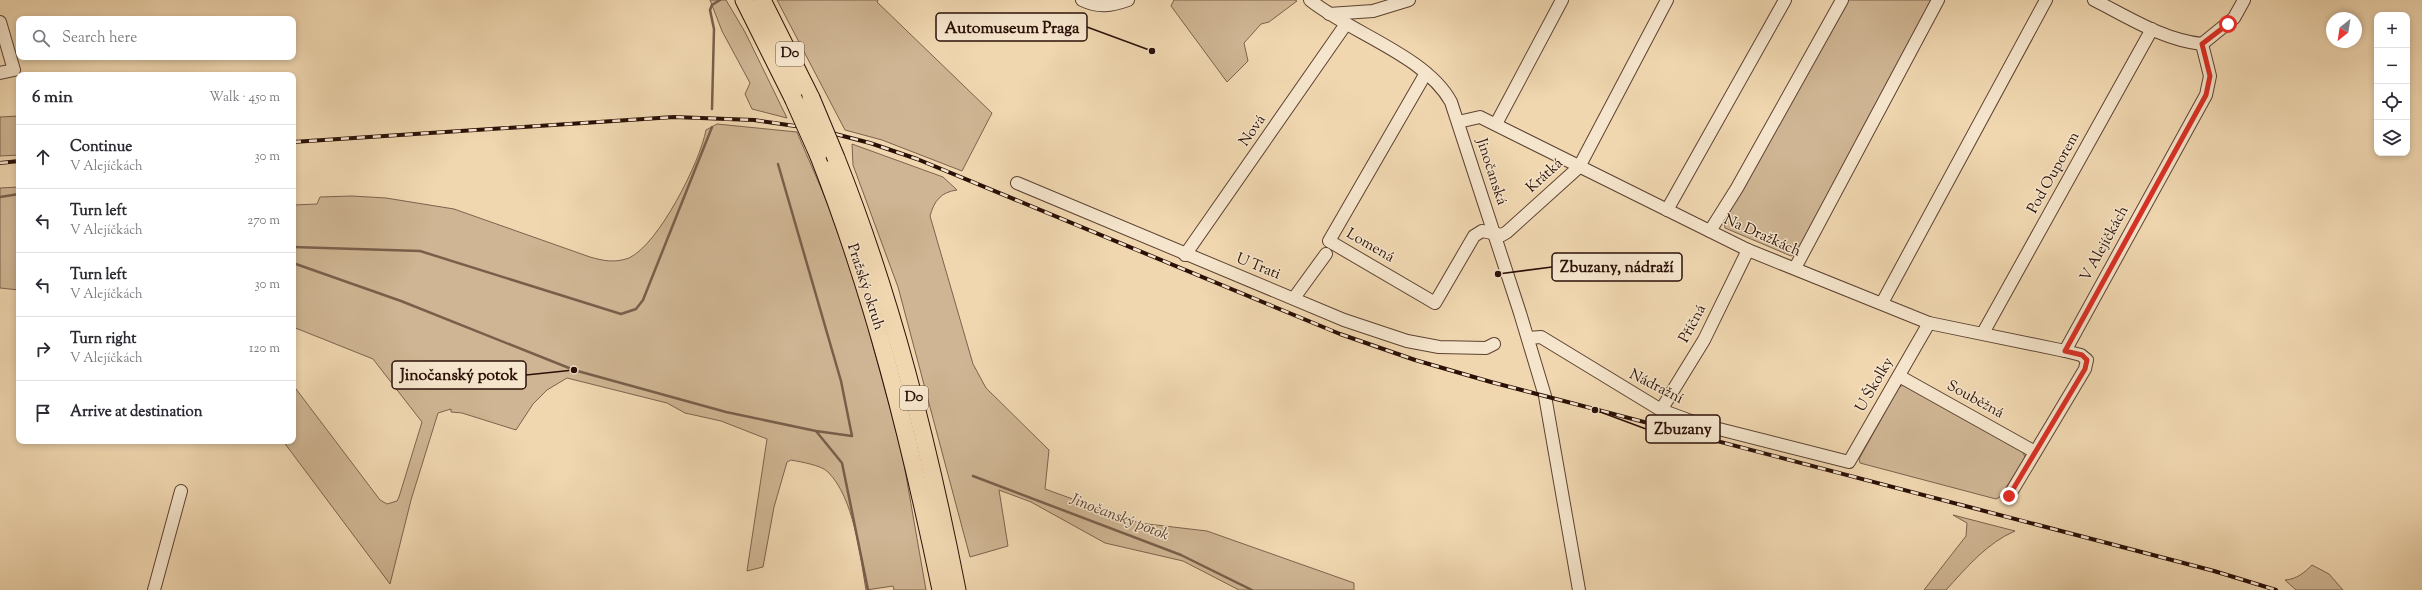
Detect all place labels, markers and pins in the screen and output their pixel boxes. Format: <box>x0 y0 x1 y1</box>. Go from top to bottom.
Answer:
callout: Automuseum Praga <box>936 13 1087 41</box>
callout: Zbuzany, nádraží <box>1552 253 1682 281</box>
callout: Jinočanský potok <box>392 361 526 389</box>
callout: Zbuzany <box>1646 415 1720 443</box>

